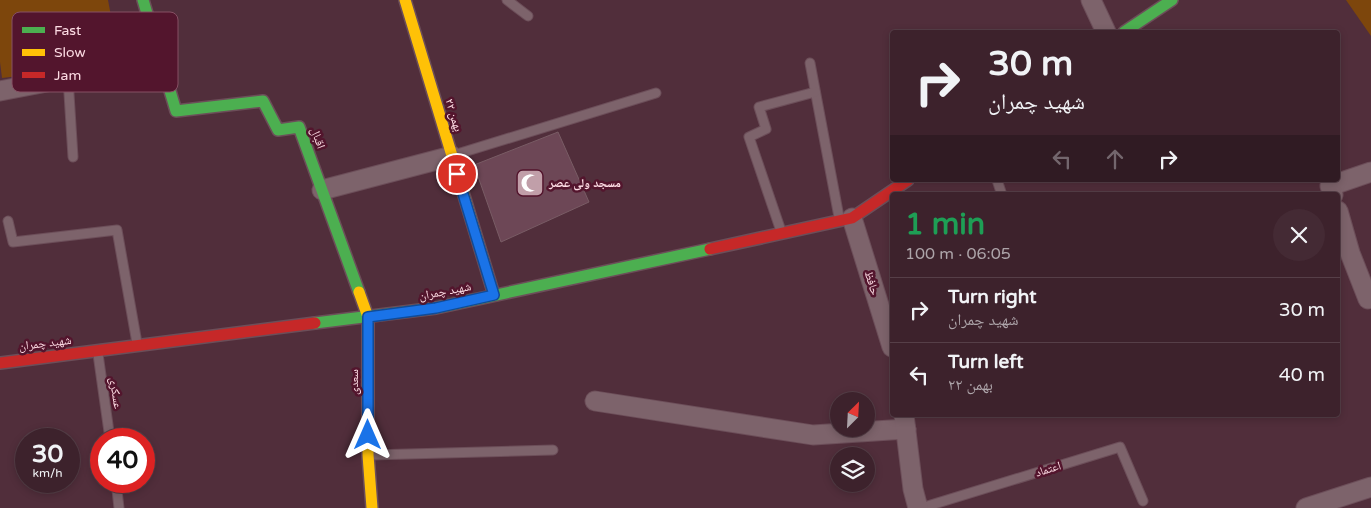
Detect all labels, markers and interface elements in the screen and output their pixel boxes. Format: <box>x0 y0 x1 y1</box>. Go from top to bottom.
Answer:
legend <box>12 12 178 92</box>
text: Fast <box>54 22 82 39</box>
text: 30 m <box>988 43 1073 85</box>
text: Slow <box>54 44 86 61</box>
icon: right <box>905 50 970 115</box>
text: Jam <box>54 67 81 84</box>
text: شهید چمران <box>988 89 1085 115</box>
street label: ۲۲ بهمن <box>442 97 466 133</box>
street label: اقبال <box>307 125 328 151</box>
icon: left <box>1048 145 1076 173</box>
icon: ahead <box>1101 145 1129 173</box>
icon: right <box>1154 145 1182 173</box>
pin <box>436 153 478 195</box>
icon: arrive <box>443 160 471 188</box>
mosque icon: مسجد ولی عصر <box>515 168 545 198</box>
place label: مسجد ولی عصر <box>548 176 621 191</box>
text: 1 min <box>905 206 985 243</box>
button: close <box>1273 209 1325 261</box>
text: 100 m · 06:05 <box>905 244 1011 264</box>
street label: حافظ <box>862 269 882 297</box>
street label: شهید چمران <box>418 279 472 303</box>
text: Turn right <box>948 286 1036 308</box>
icon: right <box>905 296 933 324</box>
text: 30 m <box>1279 299 1325 321</box>
text: شهید چمران <box>948 310 1019 330</box>
street label: شهید چمران <box>18 333 72 353</box>
text: Turn left <box>948 351 1024 373</box>
icon: left <box>905 361 933 389</box>
text: 40 m <box>1279 364 1325 386</box>
street label: سعدی <box>347 369 361 395</box>
text: ۲۲ بهمن <box>948 375 993 395</box>
street label: عسکری <box>107 376 125 410</box>
north arrow <box>830 392 875 438</box>
map controls <box>830 392 875 492</box>
position arrow <box>341 408 393 460</box>
speed limit sign: 40 <box>90 428 155 493</box>
text: 30 <box>32 439 63 469</box>
button: layers <box>830 447 875 492</box>
street label: اعتماد <box>1033 458 1063 480</box>
text: km/h <box>32 466 63 480</box>

